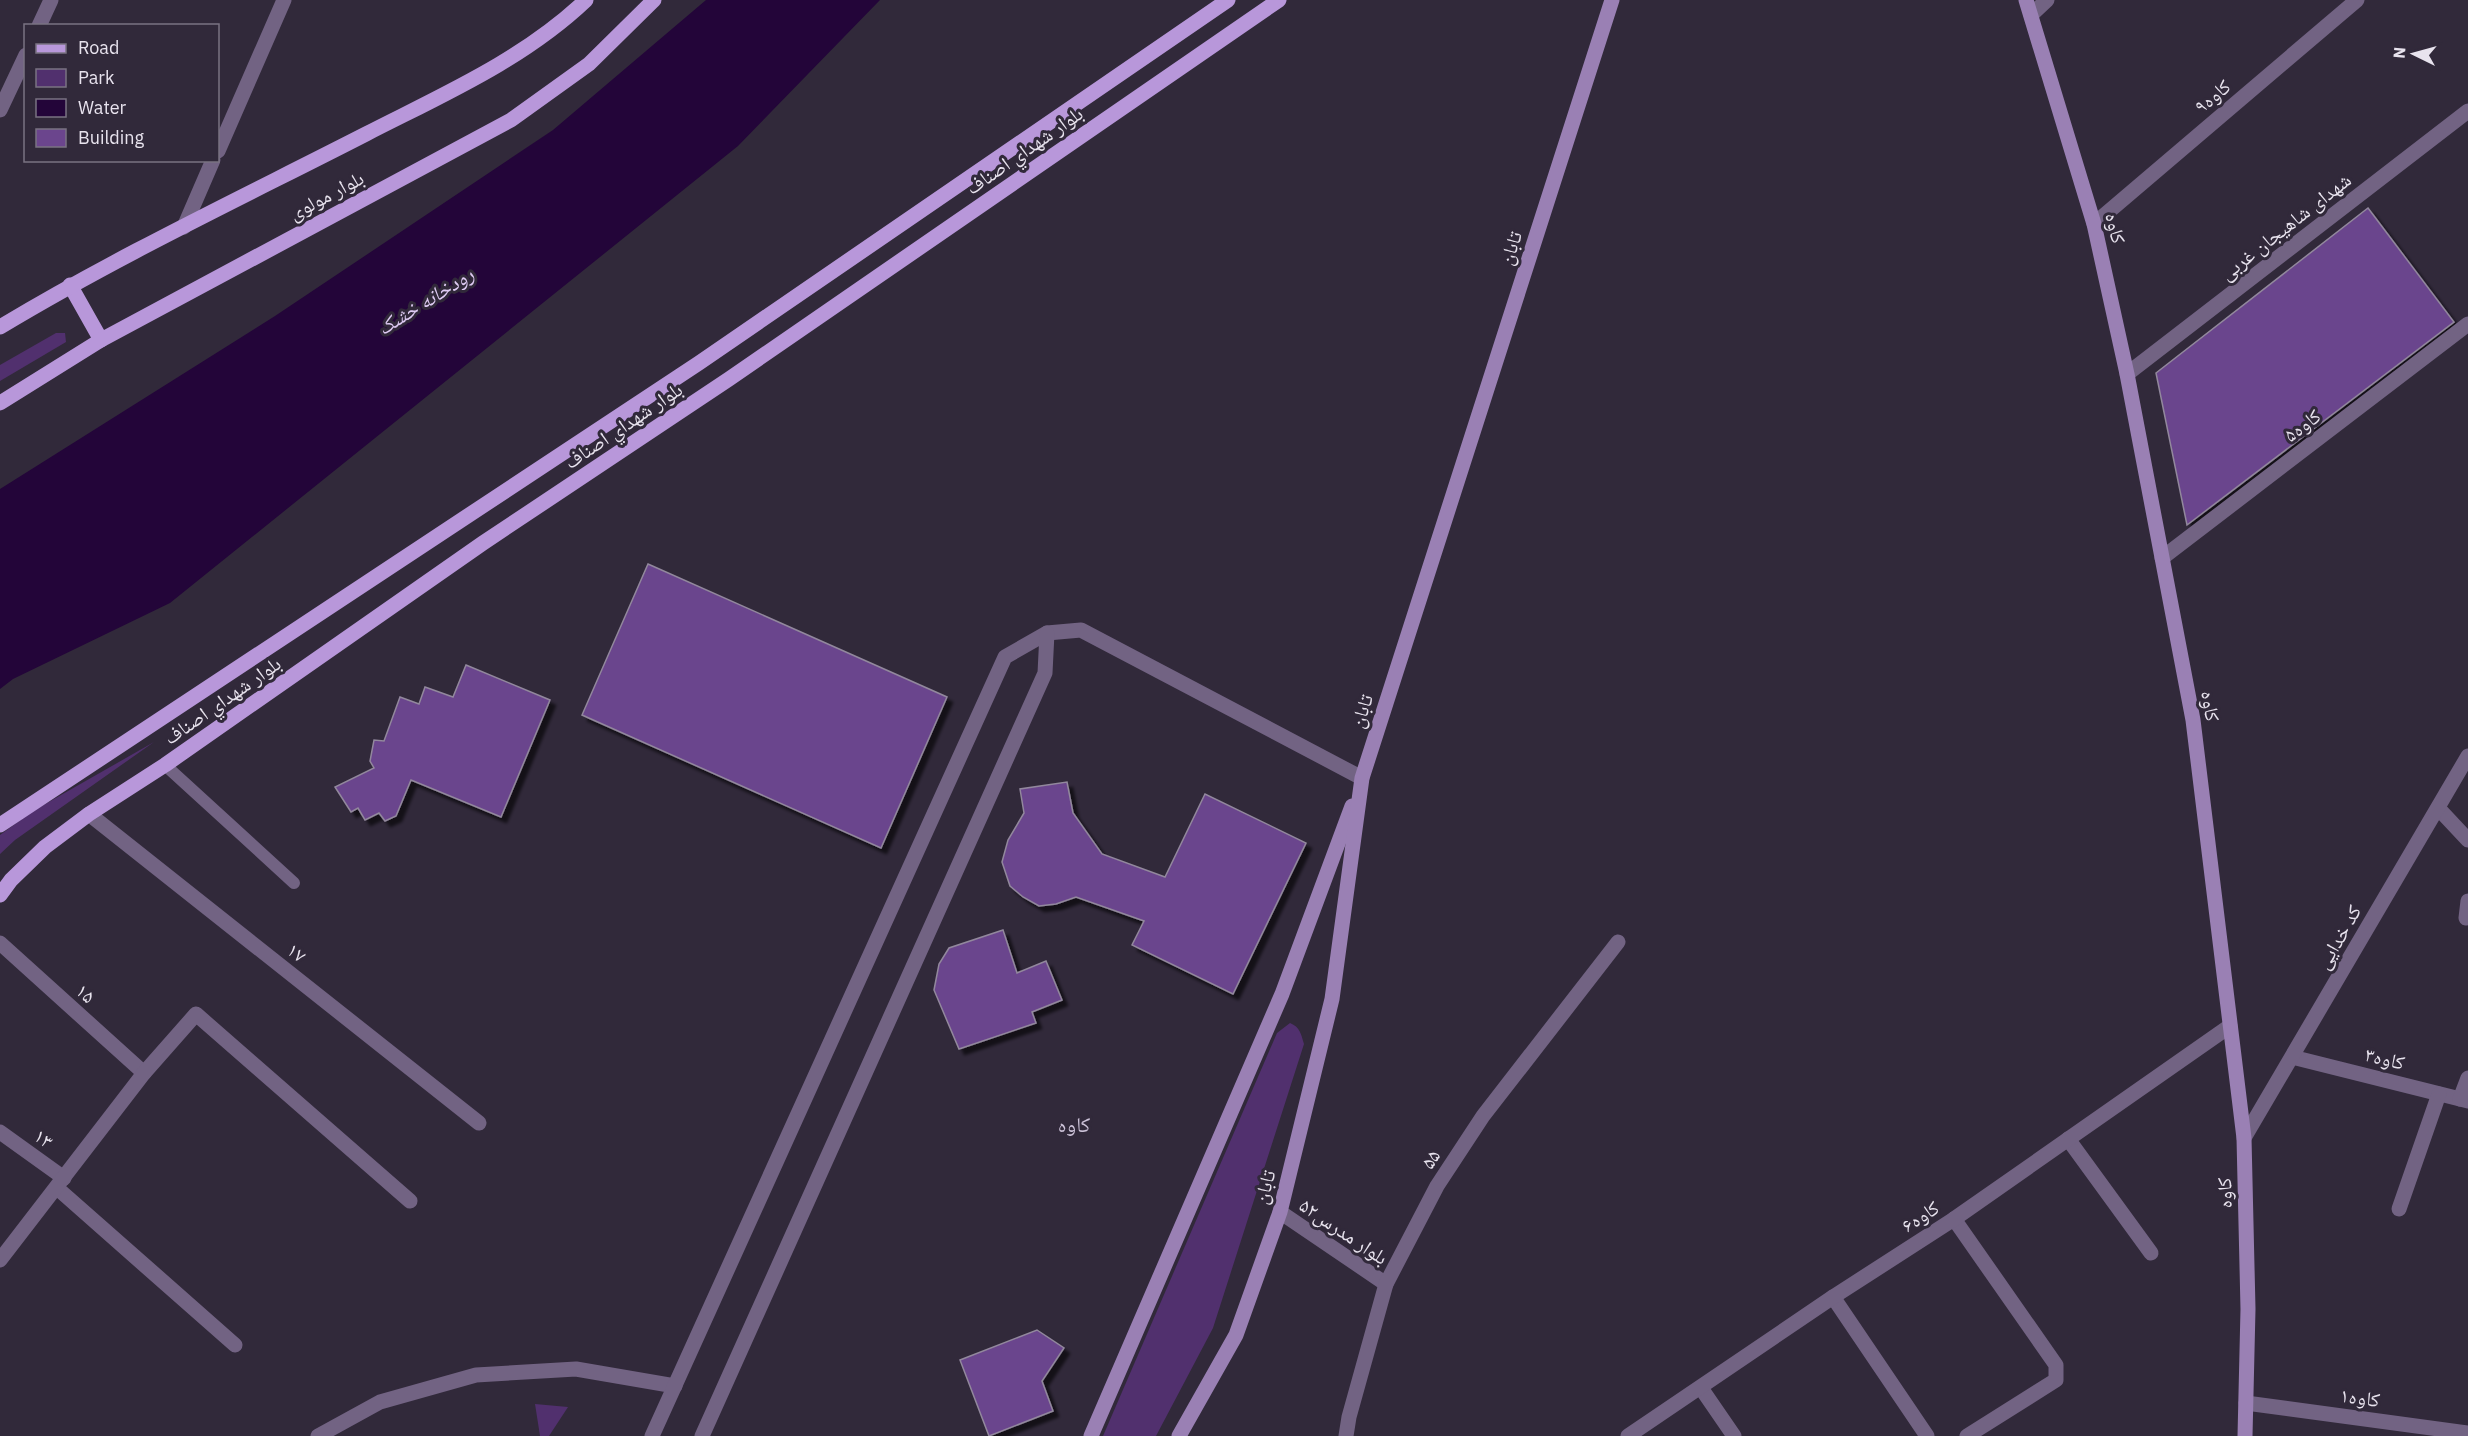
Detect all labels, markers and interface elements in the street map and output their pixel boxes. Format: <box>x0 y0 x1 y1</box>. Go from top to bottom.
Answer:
legend <box>24 24 219 162</box>
north arrow <box>2384 24 2444 84</box>
text: Road <box>78 36 119 59</box>
text: N <box>2389 46 2410 59</box>
text: Park <box>78 66 115 89</box>
street label: کاوه۹ <box>2188 73 2236 119</box>
text: Water <box>78 96 127 119</box>
street label: بلوار شهداي اصناف <box>960 100 1090 203</box>
text: Building <box>78 126 145 149</box>
street label: بلوار مولوی <box>284 164 368 226</box>
street label: شهدای شاهیجان غربی <box>2214 166 2356 286</box>
street label: کاوه <box>2099 210 2133 246</box>
street label: تابان <box>1492 227 1528 268</box>
water label: رودخانه خشک <box>371 259 479 341</box>
street label: بلوار شهداي اصناف <box>558 375 689 477</box>
street label: کاوه۵ <box>2278 402 2326 448</box>
street label: بلوار شهداي اصناف <box>158 650 288 753</box>
street label: کاوه <box>2195 688 2227 724</box>
street label: تابان <box>1343 690 1379 731</box>
street label: کد خدایی <box>2309 900 2367 974</box>
street label: ۱۷ <box>282 936 312 968</box>
street label: ۱۵ <box>70 977 102 1009</box>
street label: کاوه۳ <box>2362 1040 2408 1076</box>
district label: کاوه <box>1058 1110 1090 1138</box>
street label: ۱۳ <box>29 1122 59 1154</box>
street label: ۵۵ <box>1414 1144 1446 1174</box>
street label: تابان <box>1247 1167 1281 1207</box>
street label: کاوه <box>2210 1177 2238 1209</box>
street label: ۵۲بلوار مدرس <box>1294 1191 1394 1271</box>
street label: کاوه۶ <box>1896 1194 1944 1238</box>
street label: کاوه۱ <box>2338 1381 2382 1413</box>

